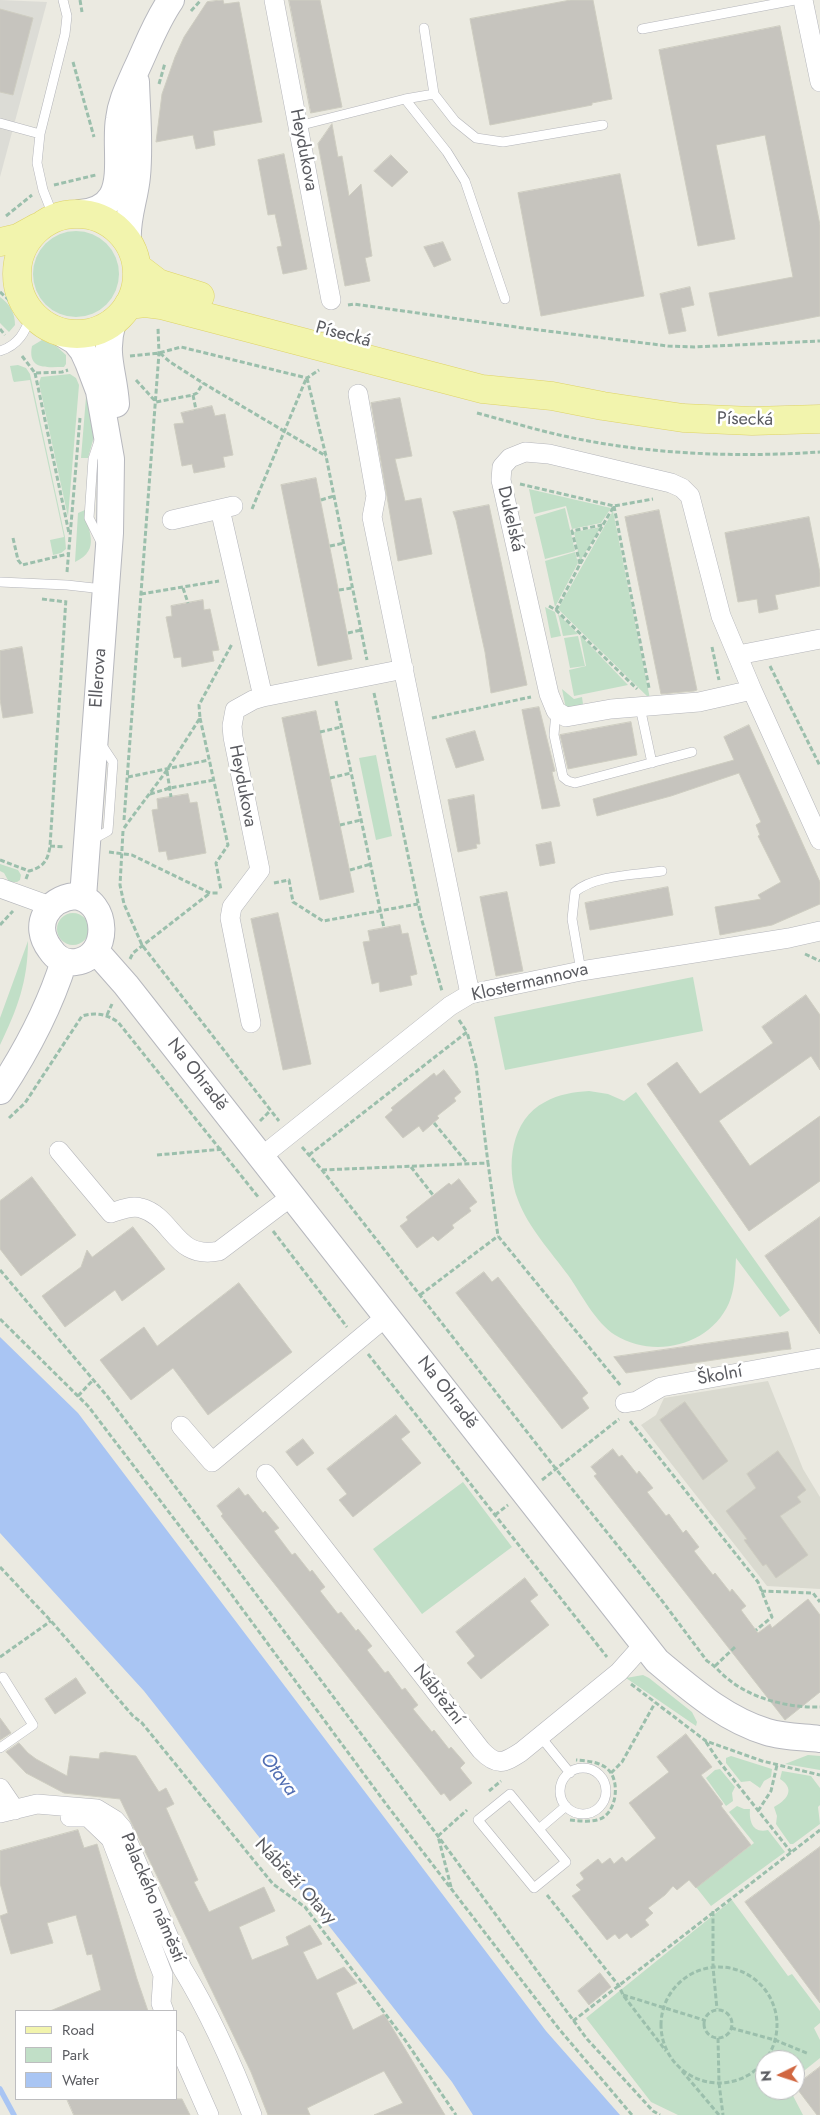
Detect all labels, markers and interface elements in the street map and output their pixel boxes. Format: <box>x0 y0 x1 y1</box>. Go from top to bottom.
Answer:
street label: Heydukova <box>284 107 322 193</box>
street label: Písecká <box>313 317 373 353</box>
street label: Písecká <box>717 409 773 431</box>
street label: Dukelská <box>492 484 528 554</box>
street label: Ellerova <box>86 648 112 708</box>
street label: Heydukova <box>223 743 261 829</box>
street label: Klostermannova <box>470 959 590 1007</box>
street label: Na Ohradě <box>162 1034 232 1116</box>
street label: Na Ohradě <box>412 1352 482 1434</box>
street label: Školní <box>696 1361 744 1391</box>
street label: Nábřežní <box>408 1661 468 1729</box>
water label: Otava <box>254 1749 302 1801</box>
street label: Palackého náměstí <box>115 1830 189 1966</box>
street label: Nábřeží Otavy <box>250 1834 340 1930</box>
legend <box>15 2010 178 2100</box>
text: Road <box>62 2019 94 2041</box>
text: Park <box>62 2044 89 2066</box>
north arrow <box>755 2050 805 2100</box>
text: Water <box>62 2069 99 2091</box>
text: N <box>756 2070 776 2082</box>

